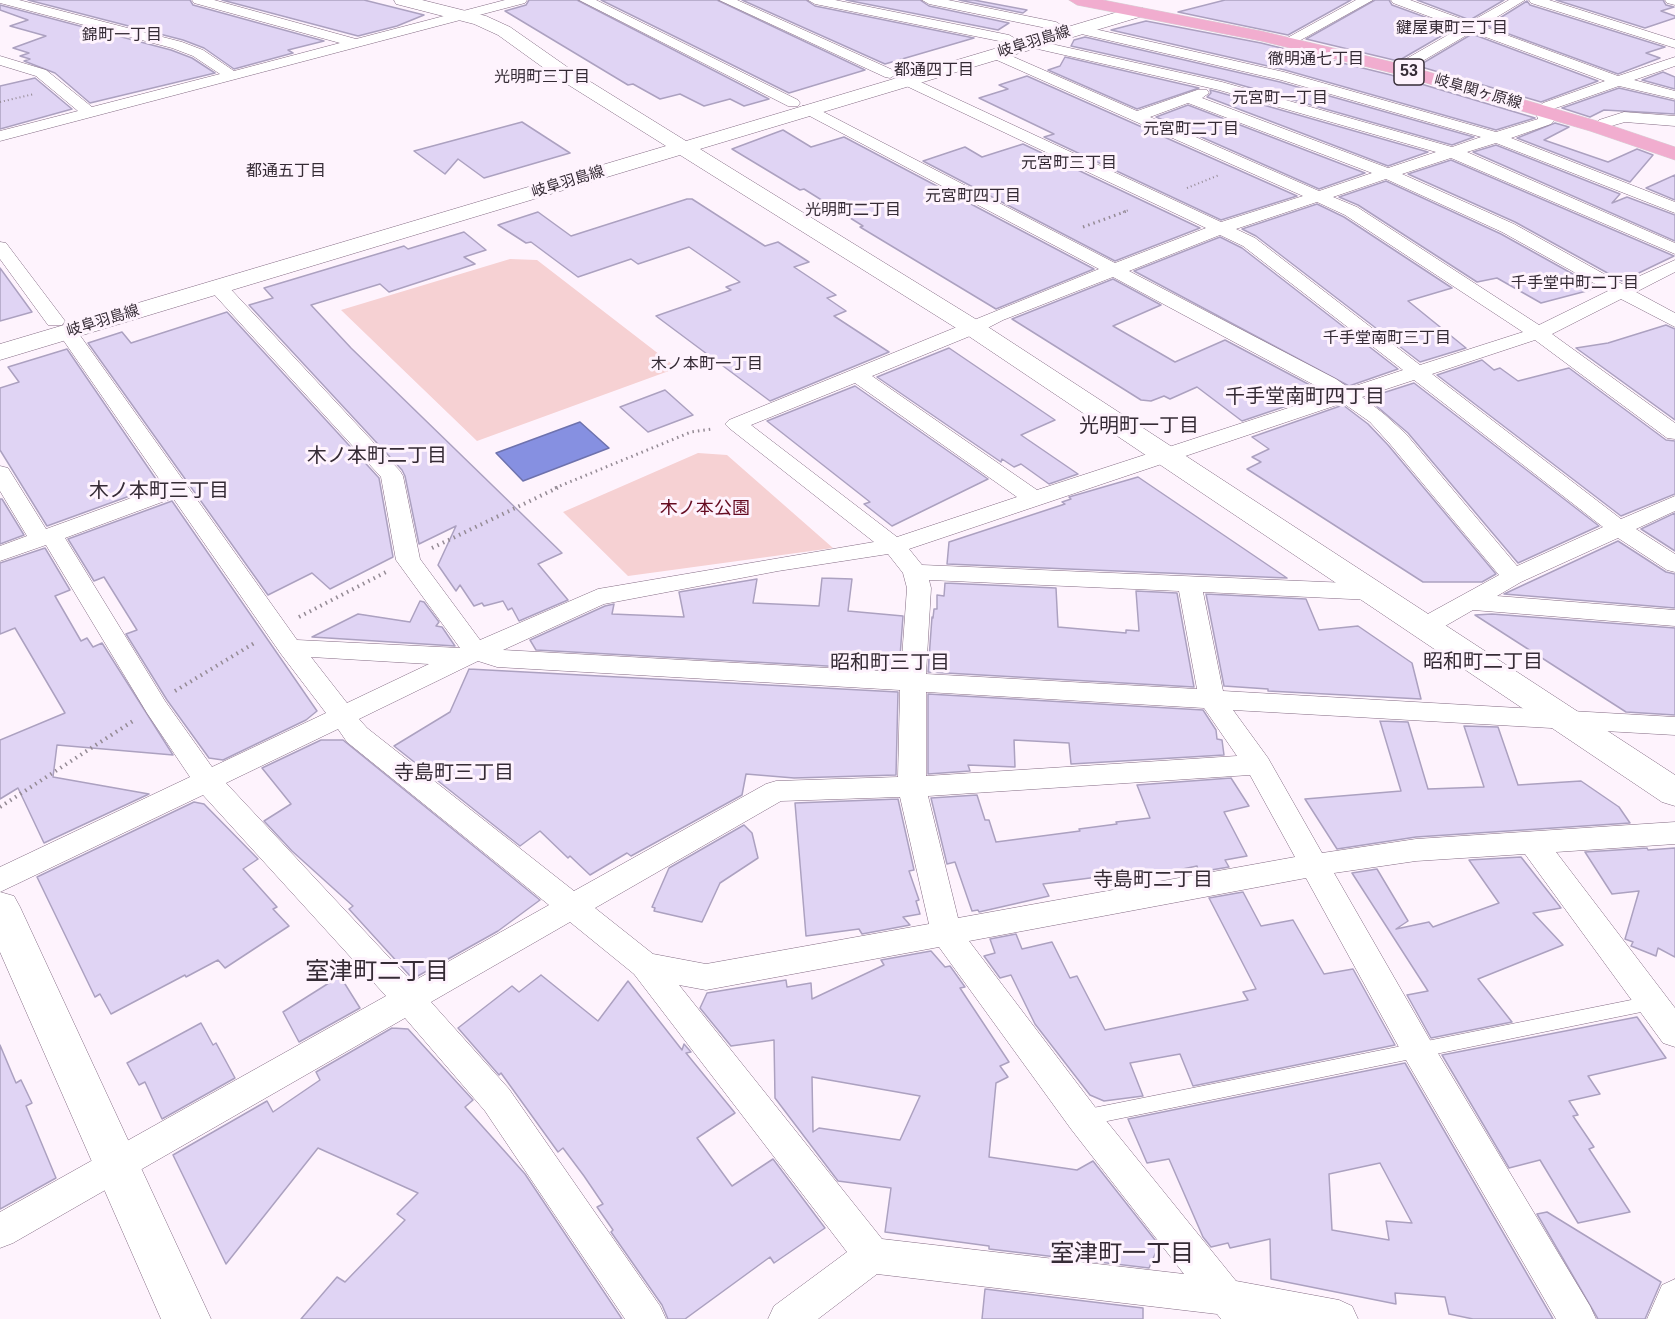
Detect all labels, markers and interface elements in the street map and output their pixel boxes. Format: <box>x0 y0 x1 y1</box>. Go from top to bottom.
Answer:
district label: 鍵屋東町三丁目 <box>1396 19 1508 39</box>
street label: 岐阜羽島線 <box>996 22 1072 62</box>
district label: 錦町一丁目 <box>82 26 162 46</box>
district label: 徹明通七丁目 <box>1268 50 1364 70</box>
road number: 53 <box>1394 59 1424 85</box>
district label: 都通四丁目 <box>894 61 974 81</box>
district label: 光明町三丁目 <box>494 68 590 88</box>
street label: 岐阜関ヶ原線 <box>1432 71 1524 113</box>
district label: 元宮町一丁目 <box>1232 89 1328 109</box>
district label: 元宮町二丁目 <box>1143 120 1239 140</box>
district label: 元宮町三丁目 <box>1021 154 1117 174</box>
district label: 都通五丁目 <box>246 162 326 182</box>
street label: 岐阜羽島線 <box>530 162 606 202</box>
district label: 元宮町四丁目 <box>925 187 1021 207</box>
district label: 光明町二丁目 <box>805 201 901 221</box>
district label: 千手堂中町二丁目 <box>1511 274 1639 294</box>
street label: 岐阜羽島線 <box>65 301 141 341</box>
district label: 千手堂南町三丁目 <box>1323 329 1451 349</box>
district label: 木ノ本町一丁目 <box>651 355 763 375</box>
district label: 千手堂南町四丁目 <box>1225 385 1385 409</box>
district label: 光明町一丁目 <box>1079 414 1199 438</box>
district label: 木ノ本町二丁目 <box>307 444 447 468</box>
district label: 木ノ本町三丁目 <box>89 479 229 503</box>
park label: 木ノ本公園 <box>660 498 750 520</box>
district label: 昭和町二丁目 <box>1423 650 1543 674</box>
district label: 昭和町三丁目 <box>830 651 950 675</box>
district label: 寺島町三丁目 <box>394 761 514 785</box>
district label: 寺島町二丁目 <box>1093 868 1213 892</box>
district label: 室津町二丁目 <box>305 958 449 986</box>
district label: 室津町一丁目 <box>1050 1240 1194 1268</box>

